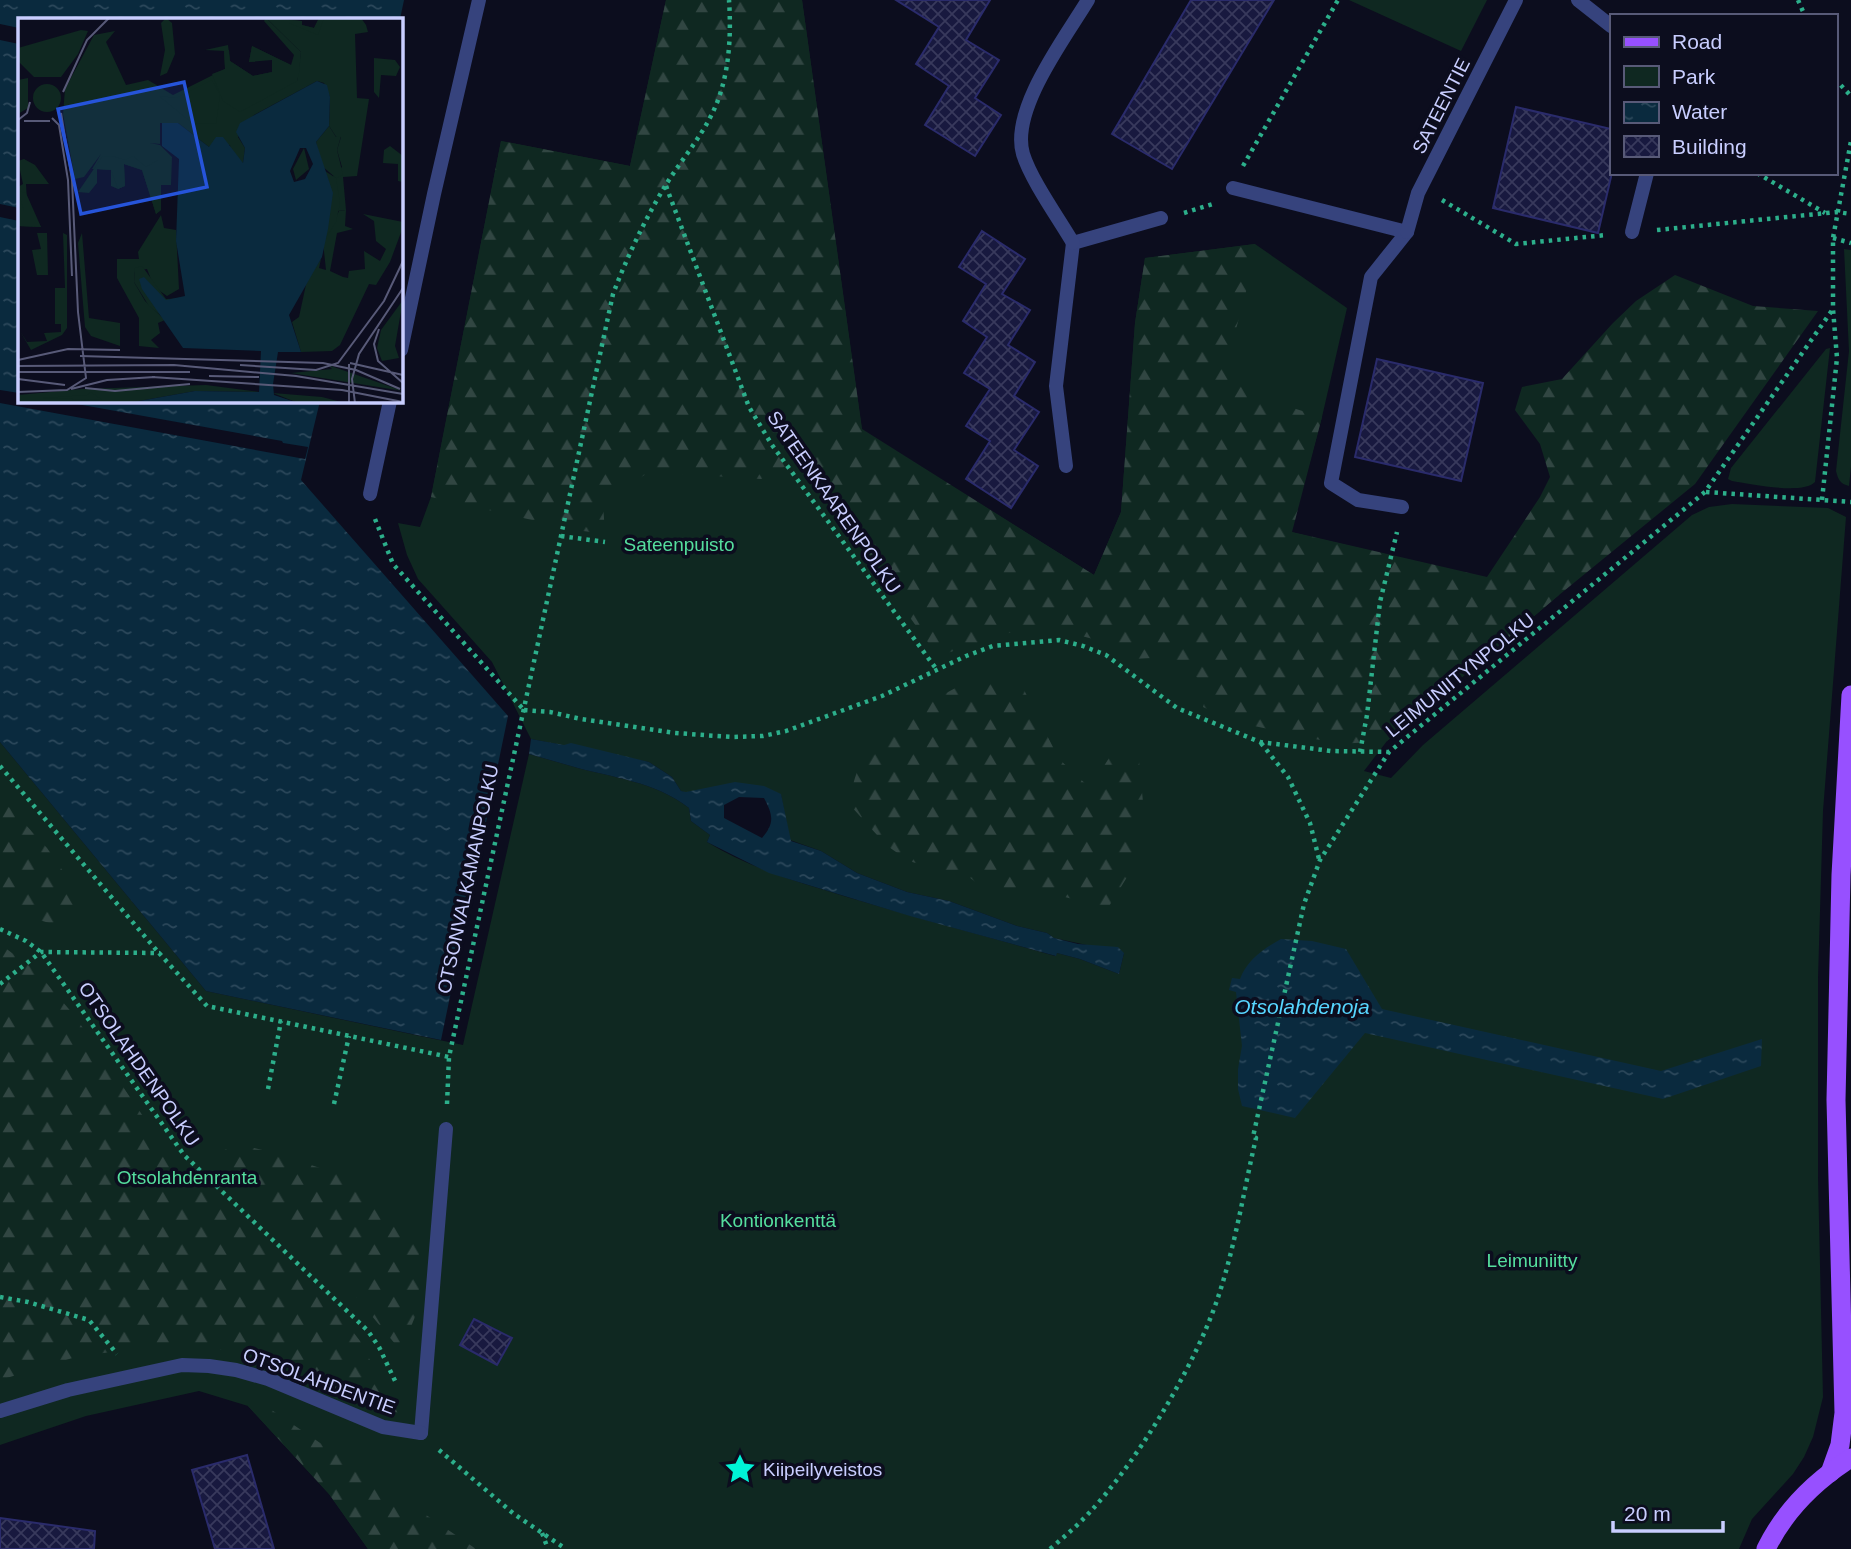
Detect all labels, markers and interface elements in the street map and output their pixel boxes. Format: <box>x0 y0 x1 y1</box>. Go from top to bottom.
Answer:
legend <box>1610 14 1837 175</box>
inset map <box>18 18 402 402</box>
text: Road <box>1672 30 1722 53</box>
street label: SATEENTIE <box>1408 55 1474 157</box>
text: Park <box>1672 65 1716 88</box>
text: Water <box>1672 100 1727 123</box>
text: Building <box>1672 135 1747 158</box>
street label: SATEENKAARENPOLKU <box>763 407 905 597</box>
park label: Sateenpuisto <box>624 534 734 555</box>
street label: LEIMUNIITYNPOLKU <box>1382 609 1538 741</box>
street label: OTSONVALKAMANPOLKU <box>433 762 503 996</box>
street label: OTSOLAHDENPOLKU <box>74 978 204 1150</box>
water label: Otsolahdenoja <box>1234 995 1370 1018</box>
park label: Otsolahdenranta <box>117 1167 258 1188</box>
park label: Kontionkenttä <box>720 1210 837 1231</box>
park label: Leimuniitty <box>1487 1250 1578 1271</box>
street label: OTSOLAHDENTIE <box>240 1344 398 1418</box>
place icon: Kiipeilyveistos <box>723 1452 757 1486</box>
place label: Kiipeilyveistos <box>763 1459 882 1480</box>
scale bar <box>1613 1490 1723 1534</box>
text: 20 m <box>1624 1502 1671 1525</box>

